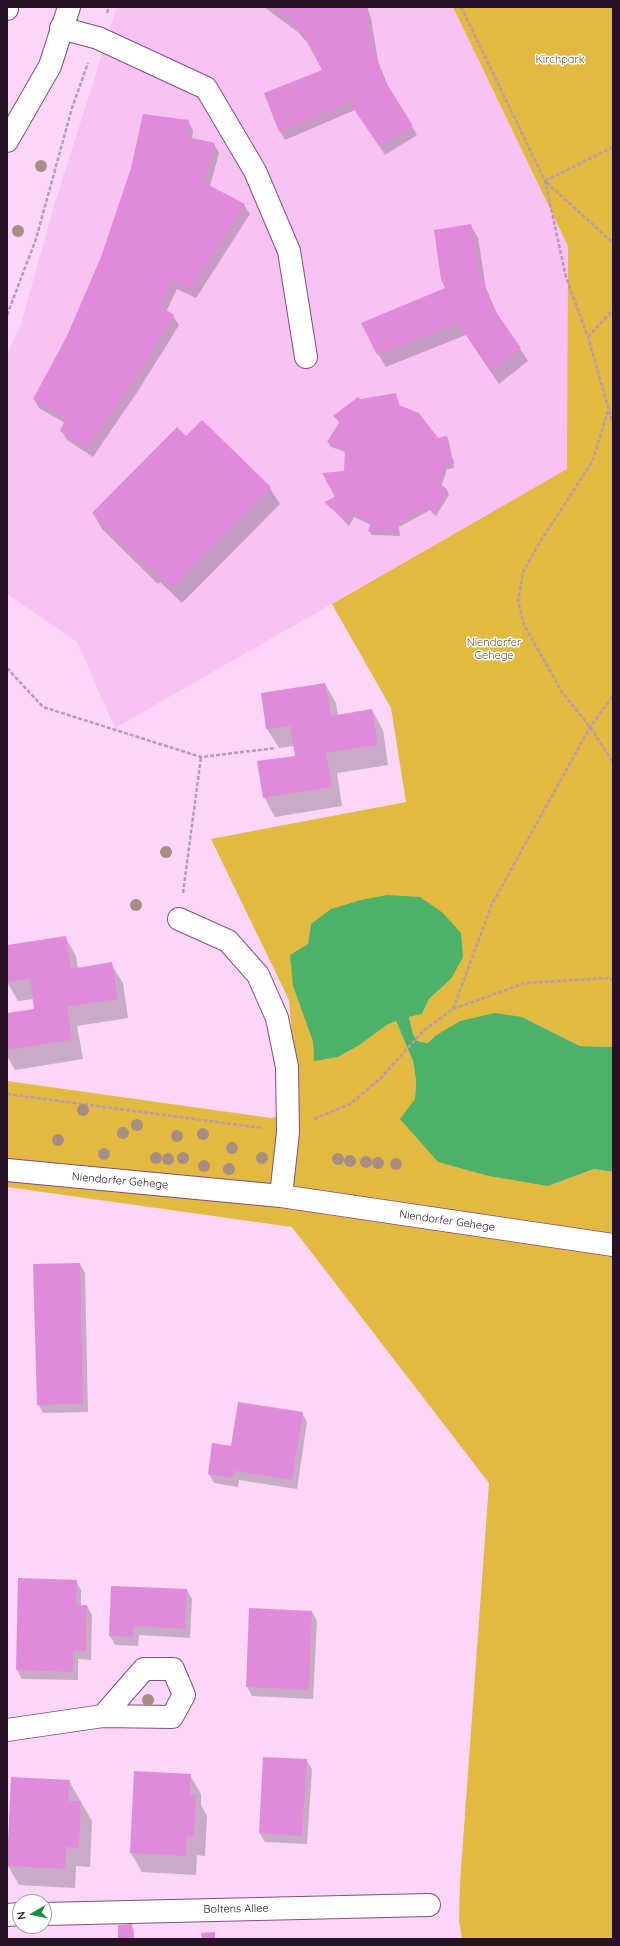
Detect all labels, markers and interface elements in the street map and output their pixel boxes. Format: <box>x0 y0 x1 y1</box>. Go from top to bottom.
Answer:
park label: Kirchpark <box>535 53 585 67</box>
park label: Niendorfer Gehege <box>467 636 521 662</box>
street label: Niendorfer Gehege <box>71 1170 169 1192</box>
street label: Niendorfer Gehege <box>398 1208 496 1234</box>
north arrow <box>12 1894 52 1934</box>
street label: Boltens Allee <box>203 1902 269 1916</box>
text: N <box>14 1911 29 1921</box>

